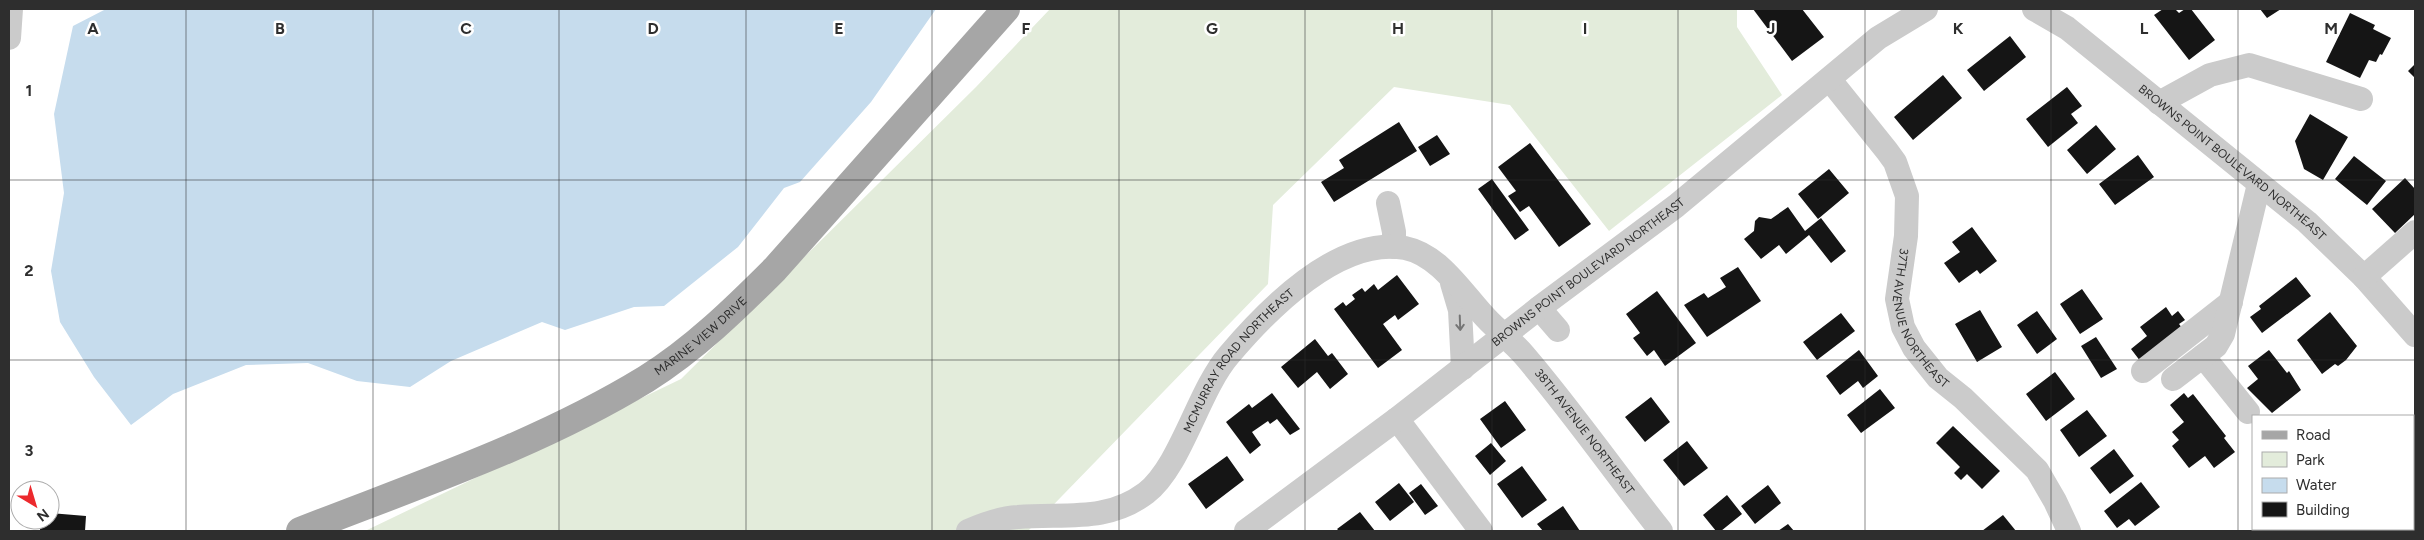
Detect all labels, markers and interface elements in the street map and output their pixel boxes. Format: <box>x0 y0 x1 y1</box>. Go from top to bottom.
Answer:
text: A <box>87 19 99 38</box>
text: B <box>275 19 285 38</box>
text: C <box>460 19 472 38</box>
text: D <box>647 19 659 38</box>
text: E <box>834 19 844 38</box>
text: F <box>1022 19 1031 38</box>
text: G <box>1206 19 1218 38</box>
text: H <box>1392 19 1404 38</box>
text: I <box>1583 19 1587 38</box>
text: J <box>1767 19 1775 38</box>
text: K <box>1953 19 1964 38</box>
text: L <box>2140 19 2149 38</box>
text: M <box>2324 19 2338 38</box>
text: 1 <box>26 81 32 100</box>
street label: BROWNS POINT BOULEVARD NORTHEAST <box>2136 82 2329 243</box>
street label: BROWNS POINT BOULEVARD NORTHEAST <box>1489 195 1688 349</box>
street label: 37TH AVENUE NORTHEAST <box>1890 247 1952 391</box>
text: 2 <box>24 261 34 280</box>
street label: MCMURRAY ROAD NORTHEAST <box>1181 285 1297 435</box>
street label: MARINE VIEW DRIVE <box>652 294 750 379</box>
one-way arrow <box>1456 314 1465 330</box>
street label: 38TH AVENUE NORTHEAST <box>1532 366 1637 497</box>
legend <box>2252 415 2414 530</box>
text: Road <box>2296 426 2331 444</box>
text: 3 <box>25 441 34 460</box>
text: Park <box>2296 451 2325 469</box>
text: Water <box>2296 476 2336 494</box>
north arrow <box>10 480 60 530</box>
text: Building <box>2296 501 2350 519</box>
text: N <box>33 505 52 525</box>

